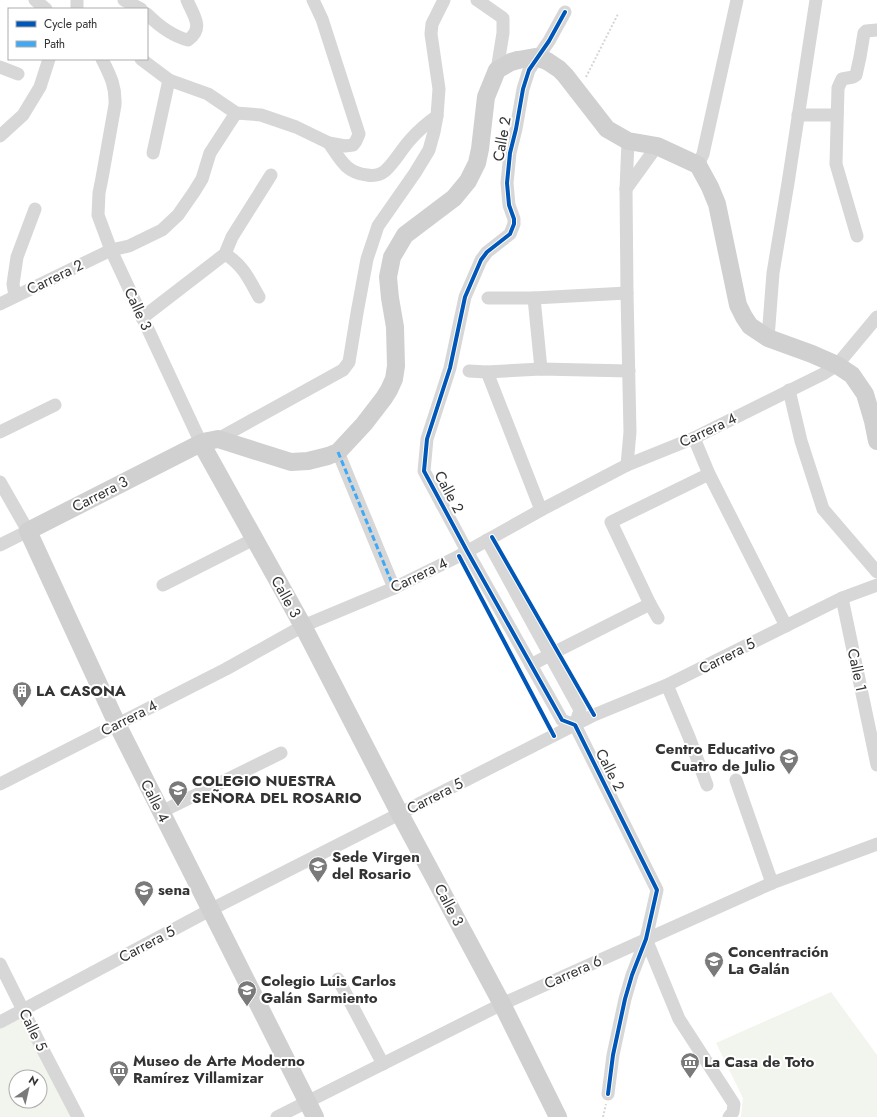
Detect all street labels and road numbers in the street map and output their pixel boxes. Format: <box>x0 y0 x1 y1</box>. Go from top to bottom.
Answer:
street label: Calle 2 <box>487 115 517 163</box>
street label: Carrera 2 <box>23 254 87 300</box>
street label: Calle 3 <box>119 284 157 334</box>
street label: Carrera 4 <box>676 407 740 453</box>
street label: Calle 2 <box>429 467 469 517</box>
street label: Carrera 3 <box>68 471 132 517</box>
street label: Carrera 4 <box>387 552 451 598</box>
street label: Calle 3 <box>266 572 306 622</box>
street label: Carrera 5 <box>695 632 759 680</box>
street label: Calle 1 <box>842 646 872 694</box>
street label: Carrera 4 <box>97 694 161 742</box>
street label: Calle 2 <box>590 745 630 795</box>
street label: Carrera 5 <box>403 772 467 820</box>
street label: Calle 4 <box>135 776 175 826</box>
street label: Calle 3 <box>429 880 469 930</box>
street label: Carrera 5 <box>115 920 179 968</box>
street label: Carrera 6 <box>541 950 605 994</box>
street label: Calle 5 <box>13 1005 53 1055</box>

